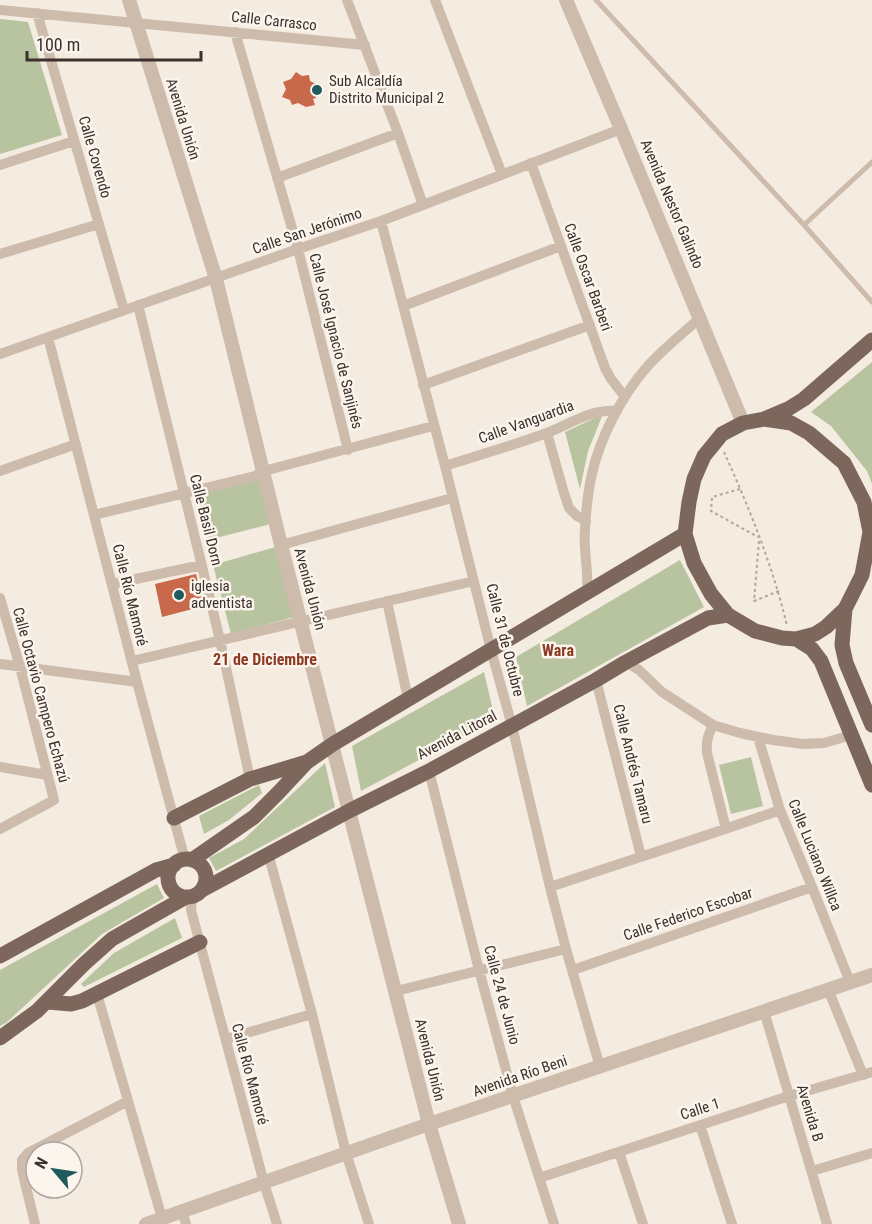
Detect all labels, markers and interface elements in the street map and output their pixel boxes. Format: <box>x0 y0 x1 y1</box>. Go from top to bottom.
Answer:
street label: Calle Carrasco <box>230 8 318 34</box>
scale bar <box>27 24 201 62</box>
text: 100 m <box>36 34 80 55</box>
place label: Sub Alcaldía Distrito Municipal 2 <box>329 72 444 107</box>
street label: Avenida Unión <box>162 76 204 162</box>
marker: Sub Alcaldía Distrito Municipal 2 <box>310 83 324 97</box>
street label: Calle Covendo <box>75 114 115 200</box>
street label: Avenida Nestor Galindo <box>637 137 707 271</box>
street label: Calle San Jerónimo <box>250 204 364 258</box>
street label: Calle Oscar Barberi <box>560 221 616 333</box>
street label: Calle José Ignacio de Sanjinés <box>305 251 367 431</box>
street label: Calle Vanguardia <box>476 396 576 448</box>
street label: Calle Basil Dorn <box>186 472 226 568</box>
street label: Calle Río Mamoré <box>109 542 151 648</box>
street label: Avenida Unión <box>290 546 330 632</box>
place label: iglesia adventista <box>191 577 253 612</box>
street label: Calle 31 de Octubre <box>482 582 528 698</box>
marker: iglesia adventista <box>172 588 186 602</box>
street label: Calle Octavio Campero Echazú <box>9 605 73 785</box>
district label: Wara <box>542 641 574 660</box>
district label: 21 de Diciembre <box>213 650 317 669</box>
street label: Calle Andrés Tamaru <box>609 702 657 826</box>
street label: Avenida Litoral <box>414 706 500 764</box>
street label: Calle Luciano Willca <box>784 797 846 913</box>
street label: Calle Federico Escobar <box>621 883 755 945</box>
street label: Calle 24 de Junio <box>480 943 524 1047</box>
street label: Avenida Unión <box>411 1017 449 1103</box>
street label: Calle Río Mamoré <box>228 1021 272 1127</box>
street label: Avenida Río Beni <box>470 1051 570 1101</box>
street label: Avenida B <box>793 1082 827 1144</box>
street label: Calle 1 <box>678 1094 722 1124</box>
north arrow <box>24 1140 84 1200</box>
text: N <box>31 1154 52 1172</box>

